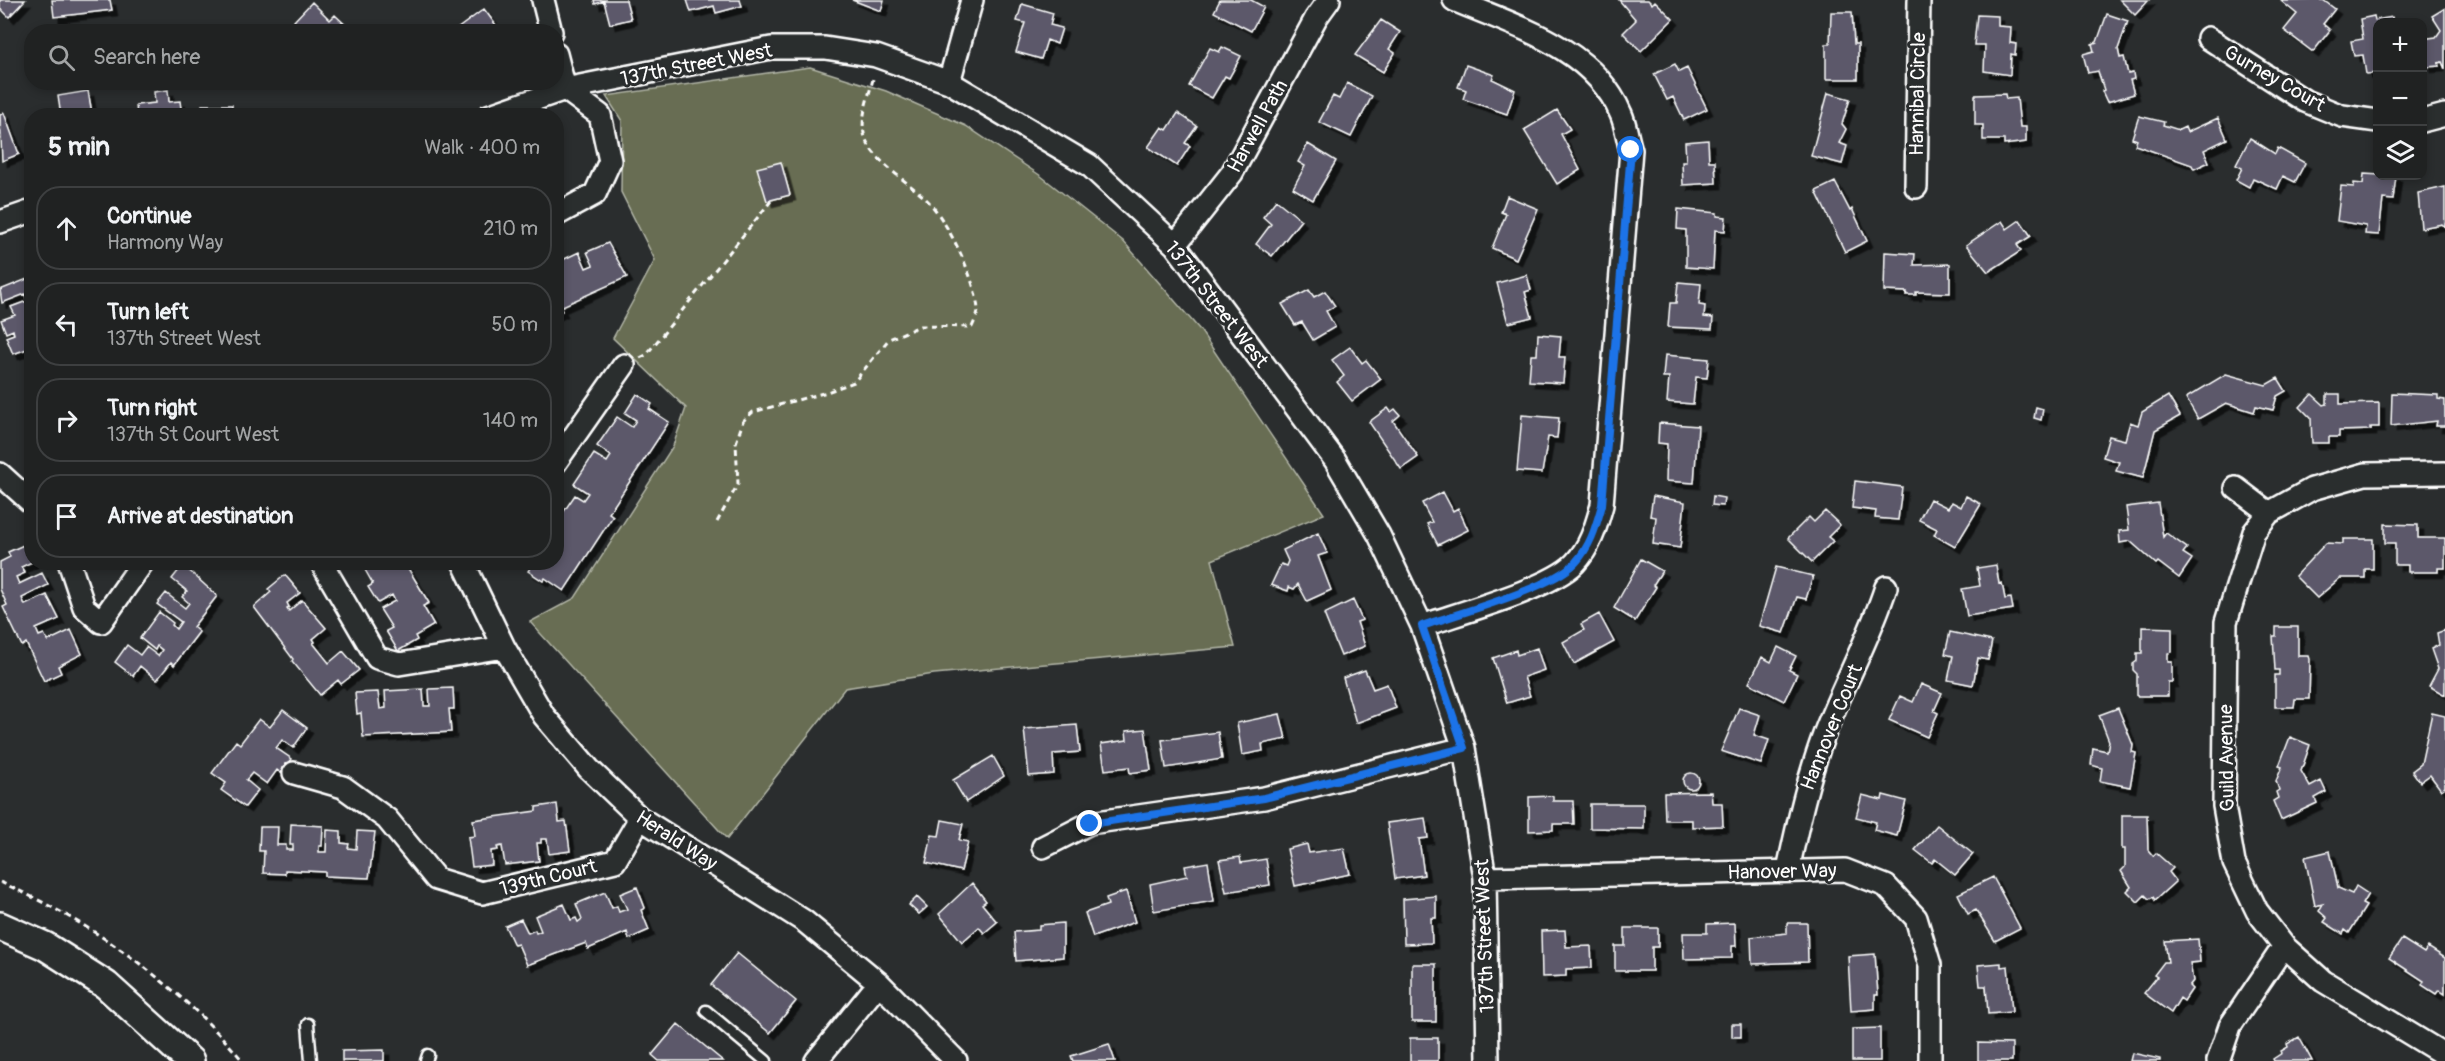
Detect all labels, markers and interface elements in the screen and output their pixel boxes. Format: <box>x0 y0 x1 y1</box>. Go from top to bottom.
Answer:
map controls <box>2373 18 2427 180</box>
button: + <box>2373 18 2427 72</box>
search box <box>24 24 564 90</box>
street label: Hannibal Circle <box>1904 32 1931 156</box>
street label: 137th Street West <box>618 37 775 91</box>
street label: Gurney Court <box>2220 39 2331 118</box>
icon: search <box>45 41 78 74</box>
text: Search here <box>93 43 200 71</box>
button: − <box>2373 72 2427 126</box>
street label: Harwell Path <box>1222 75 1293 177</box>
button: layers <box>2373 126 2427 180</box>
text: 5 min <box>48 131 110 163</box>
text: Walk · 400 m <box>424 135 540 160</box>
route start <box>1617 136 1643 162</box>
text: Continue <box>107 202 191 230</box>
icon: ahead <box>50 212 83 245</box>
text: 210 m <box>483 216 538 241</box>
text: Harmony Way <box>107 230 223 255</box>
street label: 137th Street West <box>1159 236 1274 373</box>
text: Turn left <box>107 298 189 326</box>
icon: left <box>50 308 83 341</box>
text: 50 m <box>491 312 538 337</box>
text: 137th Street West <box>107 326 261 351</box>
text: Turn right <box>107 394 197 422</box>
icon: right <box>50 404 83 437</box>
text: 140 m <box>483 408 538 433</box>
text: 137th St Court West <box>107 422 279 447</box>
icon: arrive <box>50 500 83 533</box>
text: Arrive at destination <box>107 502 293 530</box>
street label: Hannover Court <box>1795 660 1868 794</box>
street label: Guild Avenue <box>2213 704 2240 812</box>
street label: Herald Way <box>631 805 722 876</box>
route end <box>1076 810 1102 836</box>
street label: 139th Court <box>497 853 600 902</box>
street label: 137th Street West <box>1469 858 1500 1013</box>
street label: Hanover Way <box>1727 858 1837 885</box>

